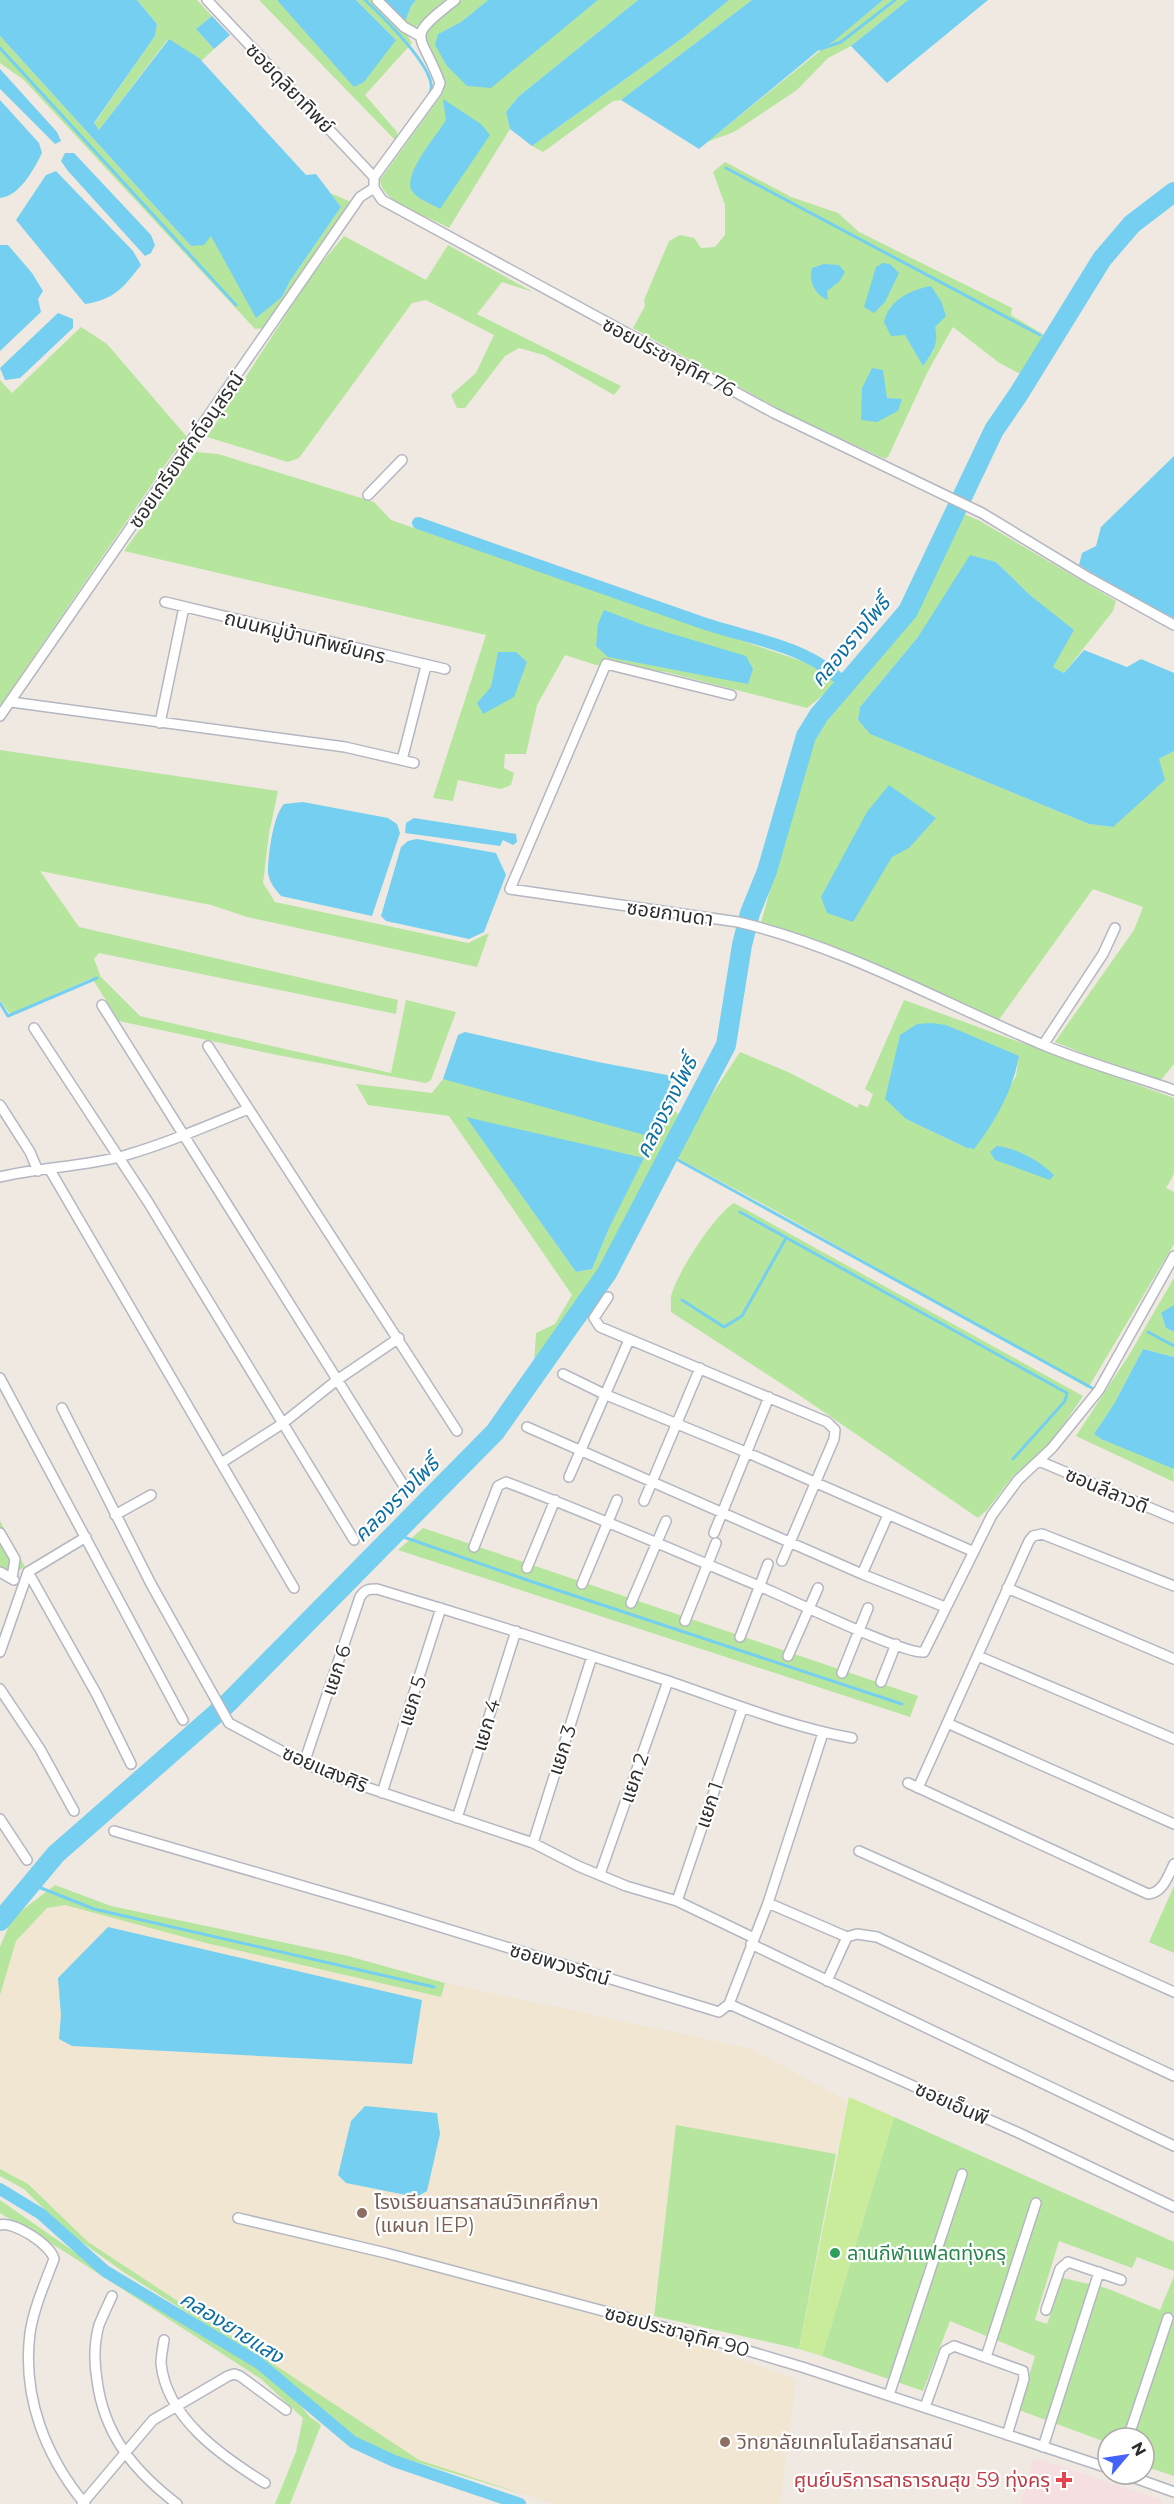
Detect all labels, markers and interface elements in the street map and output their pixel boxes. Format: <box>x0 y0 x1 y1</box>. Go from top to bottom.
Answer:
street label: ซอยดุลิยาทิพย์ <box>241 38 339 138</box>
street label: ซอยประชาอุทิศ 76 <box>598 312 740 402</box>
street label: ซอยเกรียงศักดิ์อนุสรณ์ <box>123 367 249 533</box>
water label: คลองรางโพธิ์ <box>805 587 898 691</box>
street label: ถนนหมู่บ้านทิพย์นคร <box>222 605 388 670</box>
street label: ซอยกานดา <box>625 895 715 931</box>
water label: คลองรางโพธิ์ <box>630 1047 705 1162</box>
water label: คลองรางโพธิ์ <box>348 1447 448 1547</box>
street label: ซอนลีลาวดี <box>1062 1462 1152 1518</box>
street label: แยก 6 <box>316 1641 356 1699</box>
street label: แยก 5 <box>393 1673 431 1729</box>
street label: แยก 4 <box>467 1696 505 1754</box>
street label: แยก 3 <box>543 1722 581 1778</box>
street label: ซอยแสงศิริ <box>279 1740 371 1798</box>
street label: แยก 2 <box>614 1750 654 1806</box>
street label: แยก 1 <box>690 1779 728 1831</box>
street label: ซอยพวงรัตน์ <box>507 1937 613 1991</box>
street label: ซอยเอ็นพี <box>912 2076 993 2130</box>
place label: โรงเรียนสารสาสน์วิเทศศึกษา (แผนก IEP) <box>374 2190 599 2237</box>
marker: โรงเรียนสารสาสน์วิเทศศึกษา (แผนก IEP) <box>355 2206 369 2220</box>
place label: ลานกีฬาแฟลตทุ่งครุ <box>847 2241 1006 2265</box>
marker: ลานกีฬาแฟลตทุ่งครุ <box>828 2246 842 2260</box>
water label: คลองยายแสง <box>176 2285 290 2369</box>
street label: ซอยประชาอุทิศ 90 <box>602 2300 752 2362</box>
north arrow <box>1096 2426 1156 2486</box>
place label: วิทยาลัยเทคโนโลยีสารสาสน์ <box>736 2430 953 2454</box>
marker: วิทยาลัยเทคโนโลยีสารสาสน์ <box>718 2435 732 2449</box>
text: N <box>1127 2439 1150 2459</box>
place label: ศูนย์บริการสาธารณสุข 59 ทุ่งครุ <box>794 2468 1050 2493</box>
marker: ศูนย์บริการสาธารณสุข 59 ทุ่งครุ <box>1055 2471 1073 2489</box>

